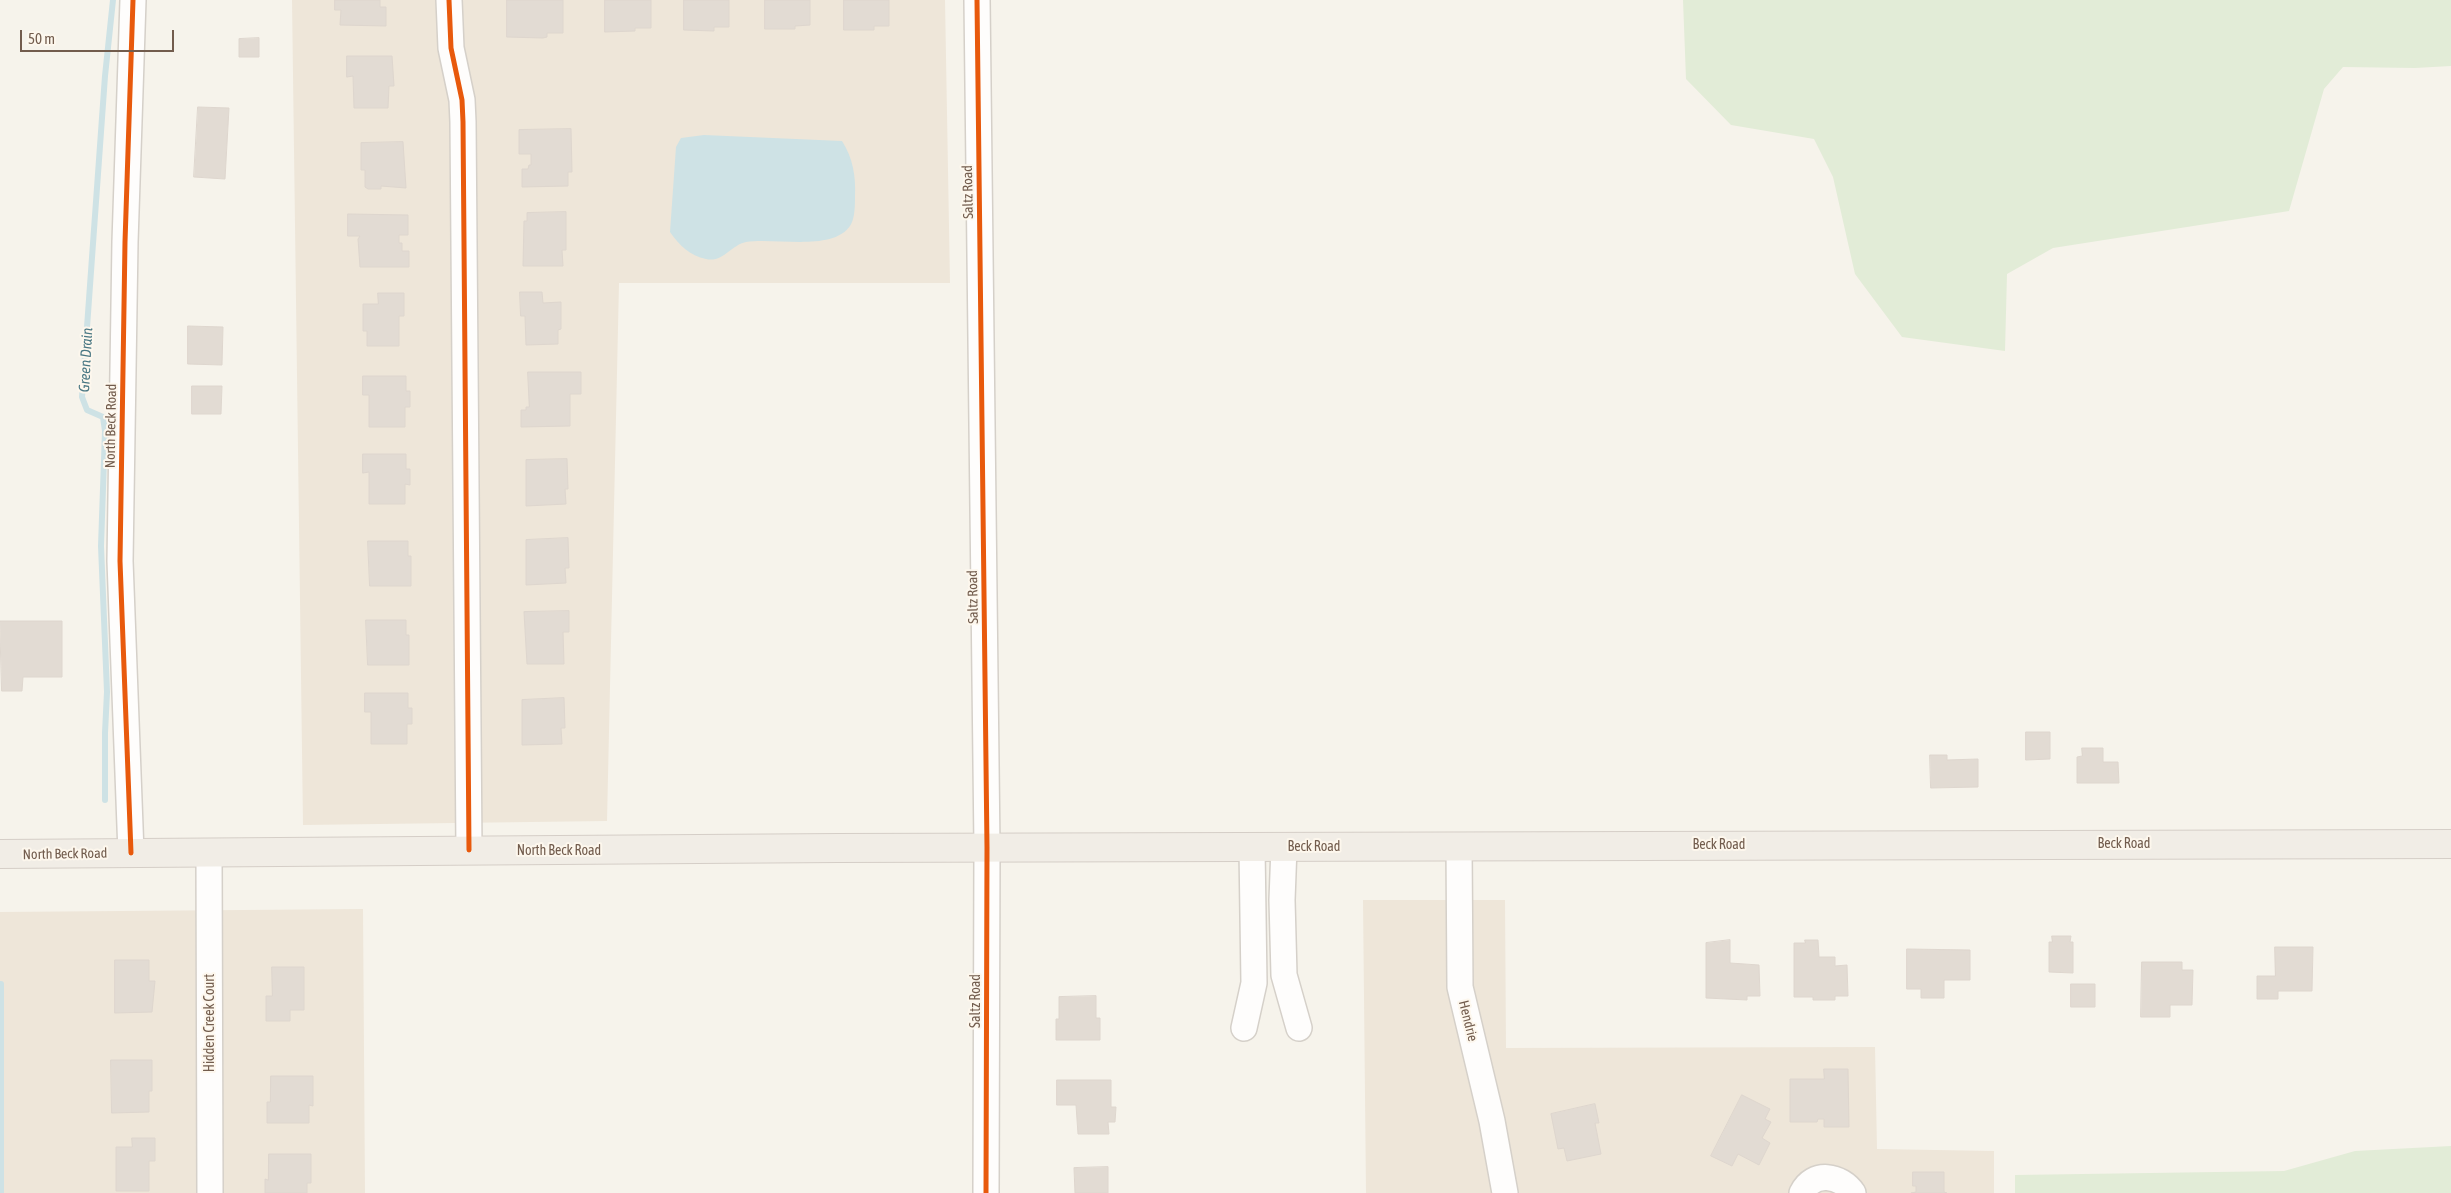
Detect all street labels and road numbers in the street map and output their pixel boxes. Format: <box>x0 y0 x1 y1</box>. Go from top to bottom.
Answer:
street label: Saltz Road <box>959 165 977 219</box>
street label: North Beck Road <box>102 384 120 468</box>
street label: Saltz Road <box>964 570 982 624</box>
street label: Beck Road <box>2098 836 2150 852</box>
street label: Beck Road <box>1693 837 1745 853</box>
street label: Beck Road <box>1288 839 1340 855</box>
street label: North Beck Road <box>517 843 601 859</box>
street label: North Beck Road <box>23 845 107 863</box>
street label: Hidden Creek Court <box>202 974 218 1072</box>
street label: Saltz Road <box>968 974 984 1028</box>
street label: Hendrie <box>1455 999 1481 1043</box>

